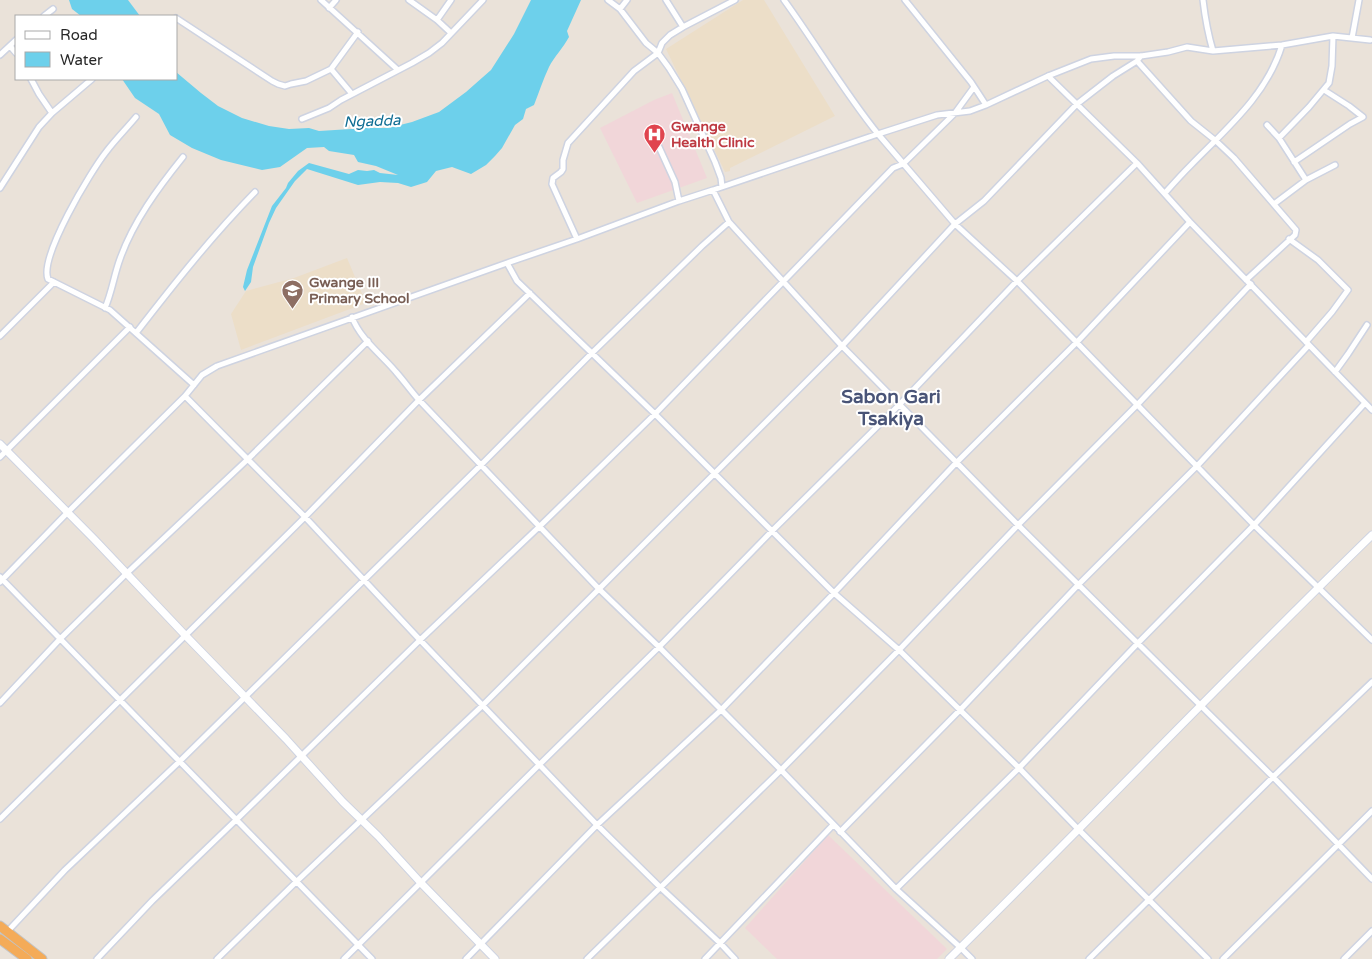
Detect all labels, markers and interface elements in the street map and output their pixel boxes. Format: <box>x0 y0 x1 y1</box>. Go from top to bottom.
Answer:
legend <box>15 15 178 80</box>
text: Road <box>60 26 98 44</box>
text: Water <box>60 51 103 69</box>
water label: Ngadda <box>343 111 401 131</box>
place label: Gwange Health Clinic <box>671 118 755 151</box>
hospital icon: Gwange Health Clinic <box>643 122 667 153</box>
place label: Gwange III Primary School <box>309 274 410 307</box>
school or university icon: Gwange III Primary School <box>281 278 305 309</box>
district label: Sabon Gari Tsakiya <box>841 386 941 431</box>

